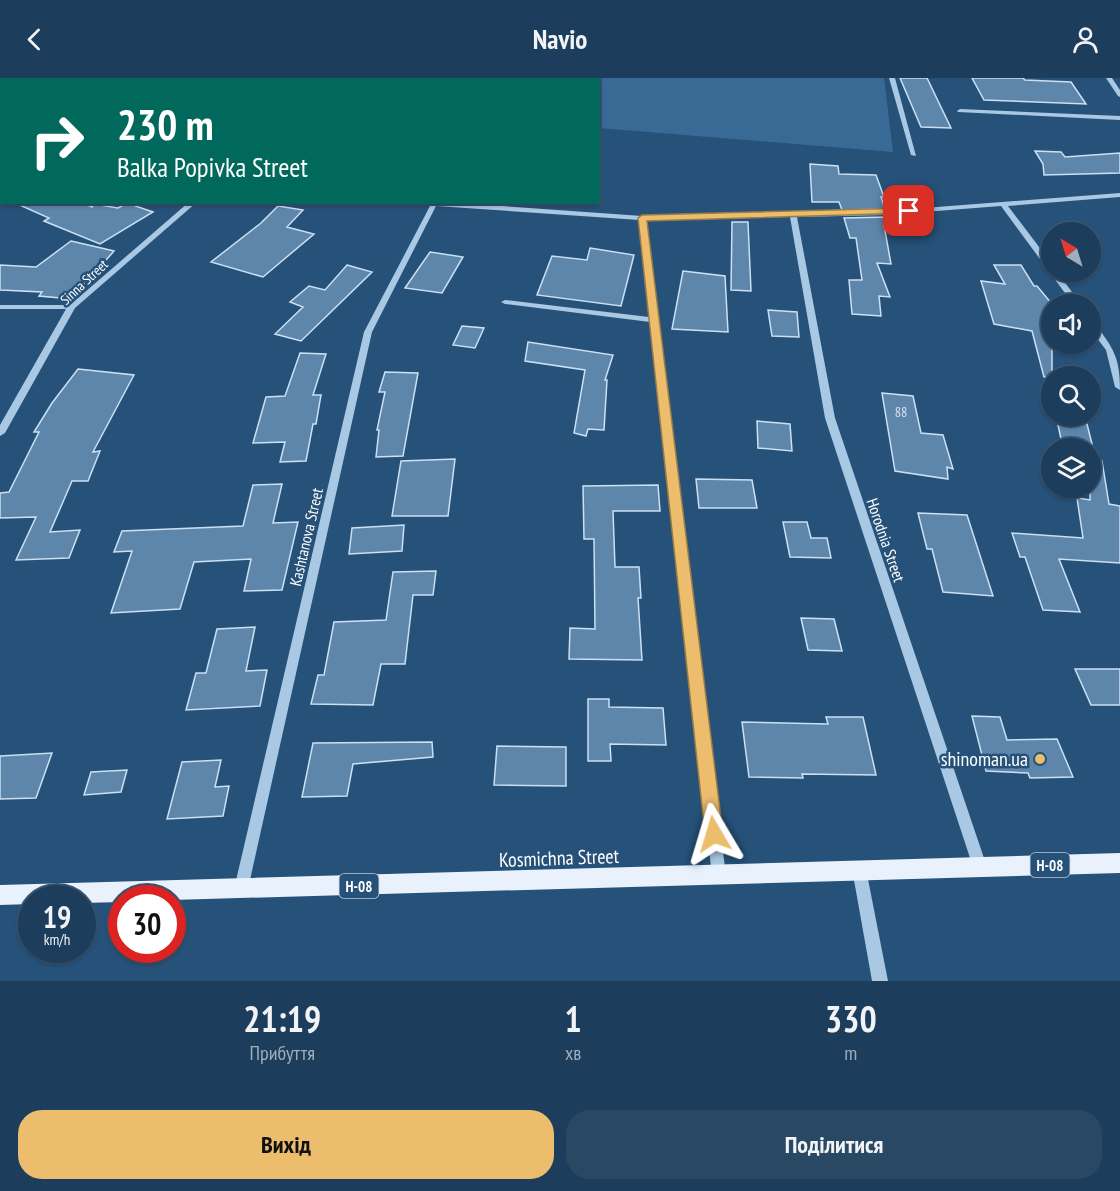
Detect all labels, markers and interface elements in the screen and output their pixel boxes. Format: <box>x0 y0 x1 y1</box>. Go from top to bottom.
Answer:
text: Navio <box>533 22 587 56</box>
icon: back <box>18 23 51 56</box>
icon: person <box>1069 23 1102 56</box>
text: 230 m <box>117 97 214 152</box>
icon: right <box>18 102 96 180</box>
text: Balka Popivka Street <box>117 150 308 184</box>
pin <box>883 185 934 236</box>
icon: arrive <box>892 194 925 227</box>
north arrow <box>1041 222 1101 282</box>
map controls <box>1041 222 1101 498</box>
street label: Sinna Street <box>56 255 112 309</box>
button: sound <box>1041 294 1101 354</box>
button: search <box>1041 366 1101 426</box>
house number: 88 <box>895 403 907 421</box>
button: layers <box>1041 438 1101 498</box>
street label: Kashtanova Street <box>285 485 327 588</box>
street label: Horodnia Street <box>862 496 910 585</box>
place label: shinoman.ua <box>941 746 1028 772</box>
marker: shinoman.ua <box>1033 752 1047 766</box>
position arrow <box>682 802 746 866</box>
street label: Kosmichna Street <box>498 843 620 873</box>
road number: Н-08 <box>1030 853 1070 877</box>
road number: Н-08 <box>340 874 378 898</box>
speed limit sign: 30 <box>108 885 186 963</box>
text: 19 <box>43 897 71 936</box>
text: km/h <box>44 930 70 949</box>
text: 21:19 <box>243 995 321 1042</box>
text: 1 <box>565 995 582 1042</box>
text: 330 <box>825 995 877 1042</box>
text: Прибуття <box>250 1040 315 1066</box>
text: хв <box>565 1040 581 1066</box>
text: m <box>844 1040 857 1066</box>
button: Вихід <box>18 1110 554 1179</box>
button: Поділитися <box>566 1110 1102 1179</box>

